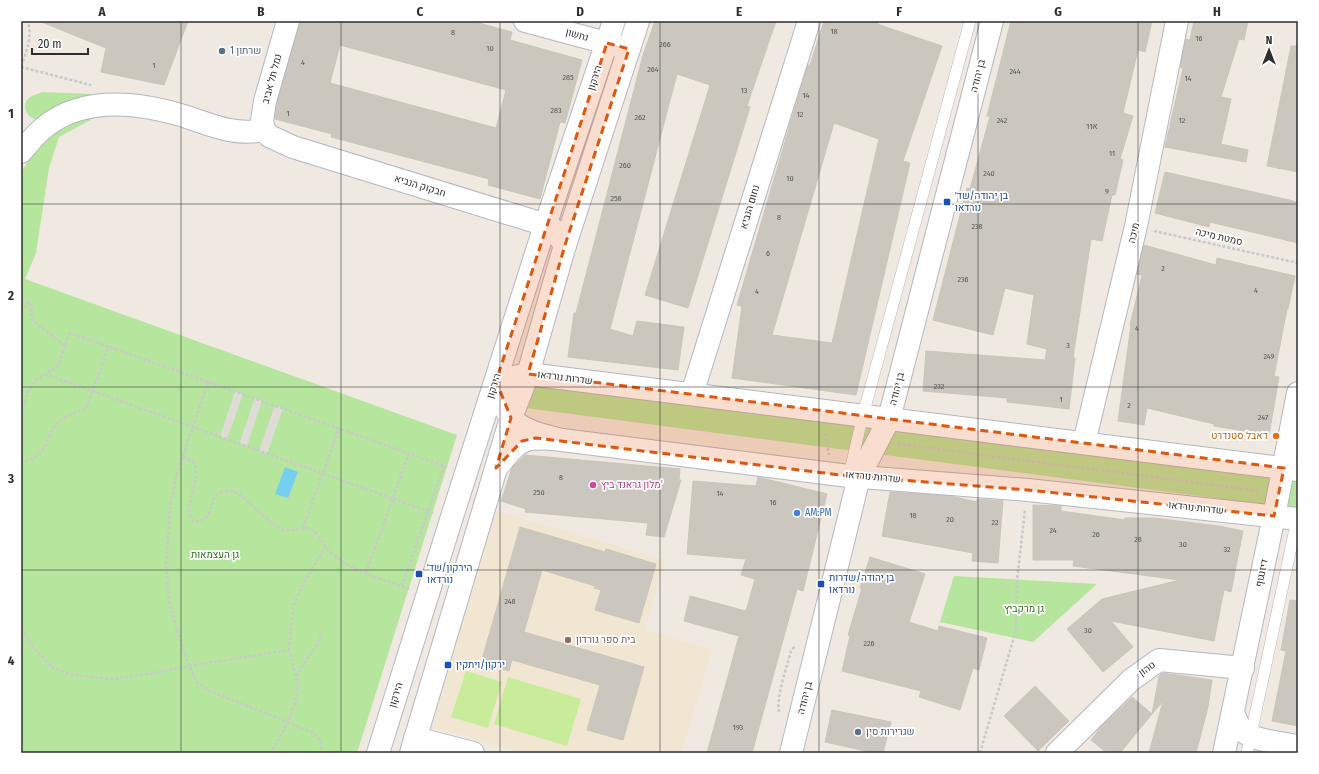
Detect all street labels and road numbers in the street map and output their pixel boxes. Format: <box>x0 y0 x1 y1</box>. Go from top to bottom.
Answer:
street label: נחשון <box>564 26 590 44</box>
street label: נמל תל אביב <box>260 53 284 105</box>
street label: בן יהודה <box>968 58 988 94</box>
street label: הירקון <box>585 64 605 92</box>
street label: חבקוק הנביא <box>393 172 447 200</box>
street label: נחום הנביא <box>738 183 762 231</box>
street label: מיכה <box>1126 222 1142 244</box>
street label: סמטת מיכה <box>1194 226 1244 248</box>
street label: שדרות נורדאו <box>537 369 593 387</box>
street label: בן יהודה <box>887 371 907 407</box>
street label: הירקון <box>484 372 504 400</box>
street label: שדרות נורדאו <box>845 469 901 485</box>
street label: שדרות נורדאו <box>1168 499 1224 517</box>
street label: דיזנגוף <box>1253 558 1271 588</box>
street label: טהון <box>1136 659 1158 679</box>
street label: בן יהודה <box>795 680 815 716</box>
street label: הירקון <box>386 681 406 709</box>

